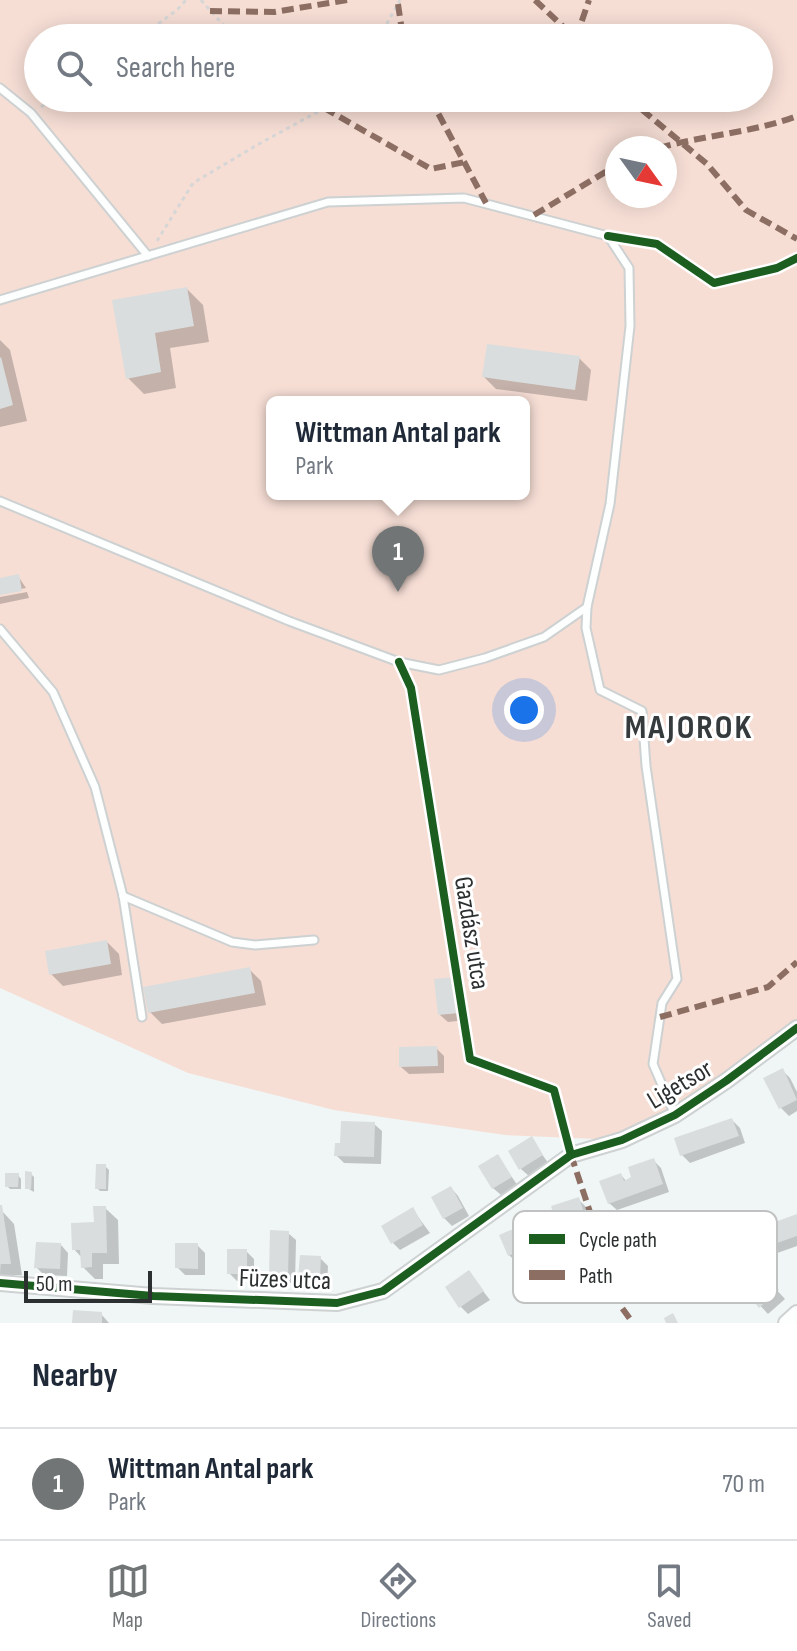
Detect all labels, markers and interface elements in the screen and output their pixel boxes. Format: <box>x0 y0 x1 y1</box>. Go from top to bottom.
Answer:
search box <box>24 24 773 112</box>
icon: search <box>52 46 96 90</box>
text: Search here <box>116 50 235 86</box>
north arrow <box>605 136 677 208</box>
popup <box>266 396 530 500</box>
text: Wittman Antal park <box>295 415 501 451</box>
text: Park <box>295 451 333 482</box>
pin: 1 <box>372 526 424 592</box>
your location <box>504 690 544 730</box>
district label: MAJOROK <box>625 707 753 748</box>
street label: Gazdász utca <box>447 874 495 992</box>
street label: Ligetsor <box>642 1053 719 1116</box>
legend <box>513 1211 777 1303</box>
text: Cycle path <box>579 1227 657 1254</box>
street label: Füzes utca <box>238 1263 332 1297</box>
text: Path <box>579 1263 613 1290</box>
scale bar <box>24 1267 152 1303</box>
text: 50 m <box>36 1271 72 1298</box>
text: Nearby <box>32 1355 118 1396</box>
text: Wittman Antal park <box>108 1451 313 1487</box>
text: 1 <box>53 1469 63 1500</box>
text: 70 m <box>722 1469 765 1500</box>
text: Park <box>108 1487 146 1518</box>
tab: Map <box>106 1559 150 1634</box>
tab: Directions <box>361 1559 436 1634</box>
tab: Saved <box>647 1559 691 1634</box>

